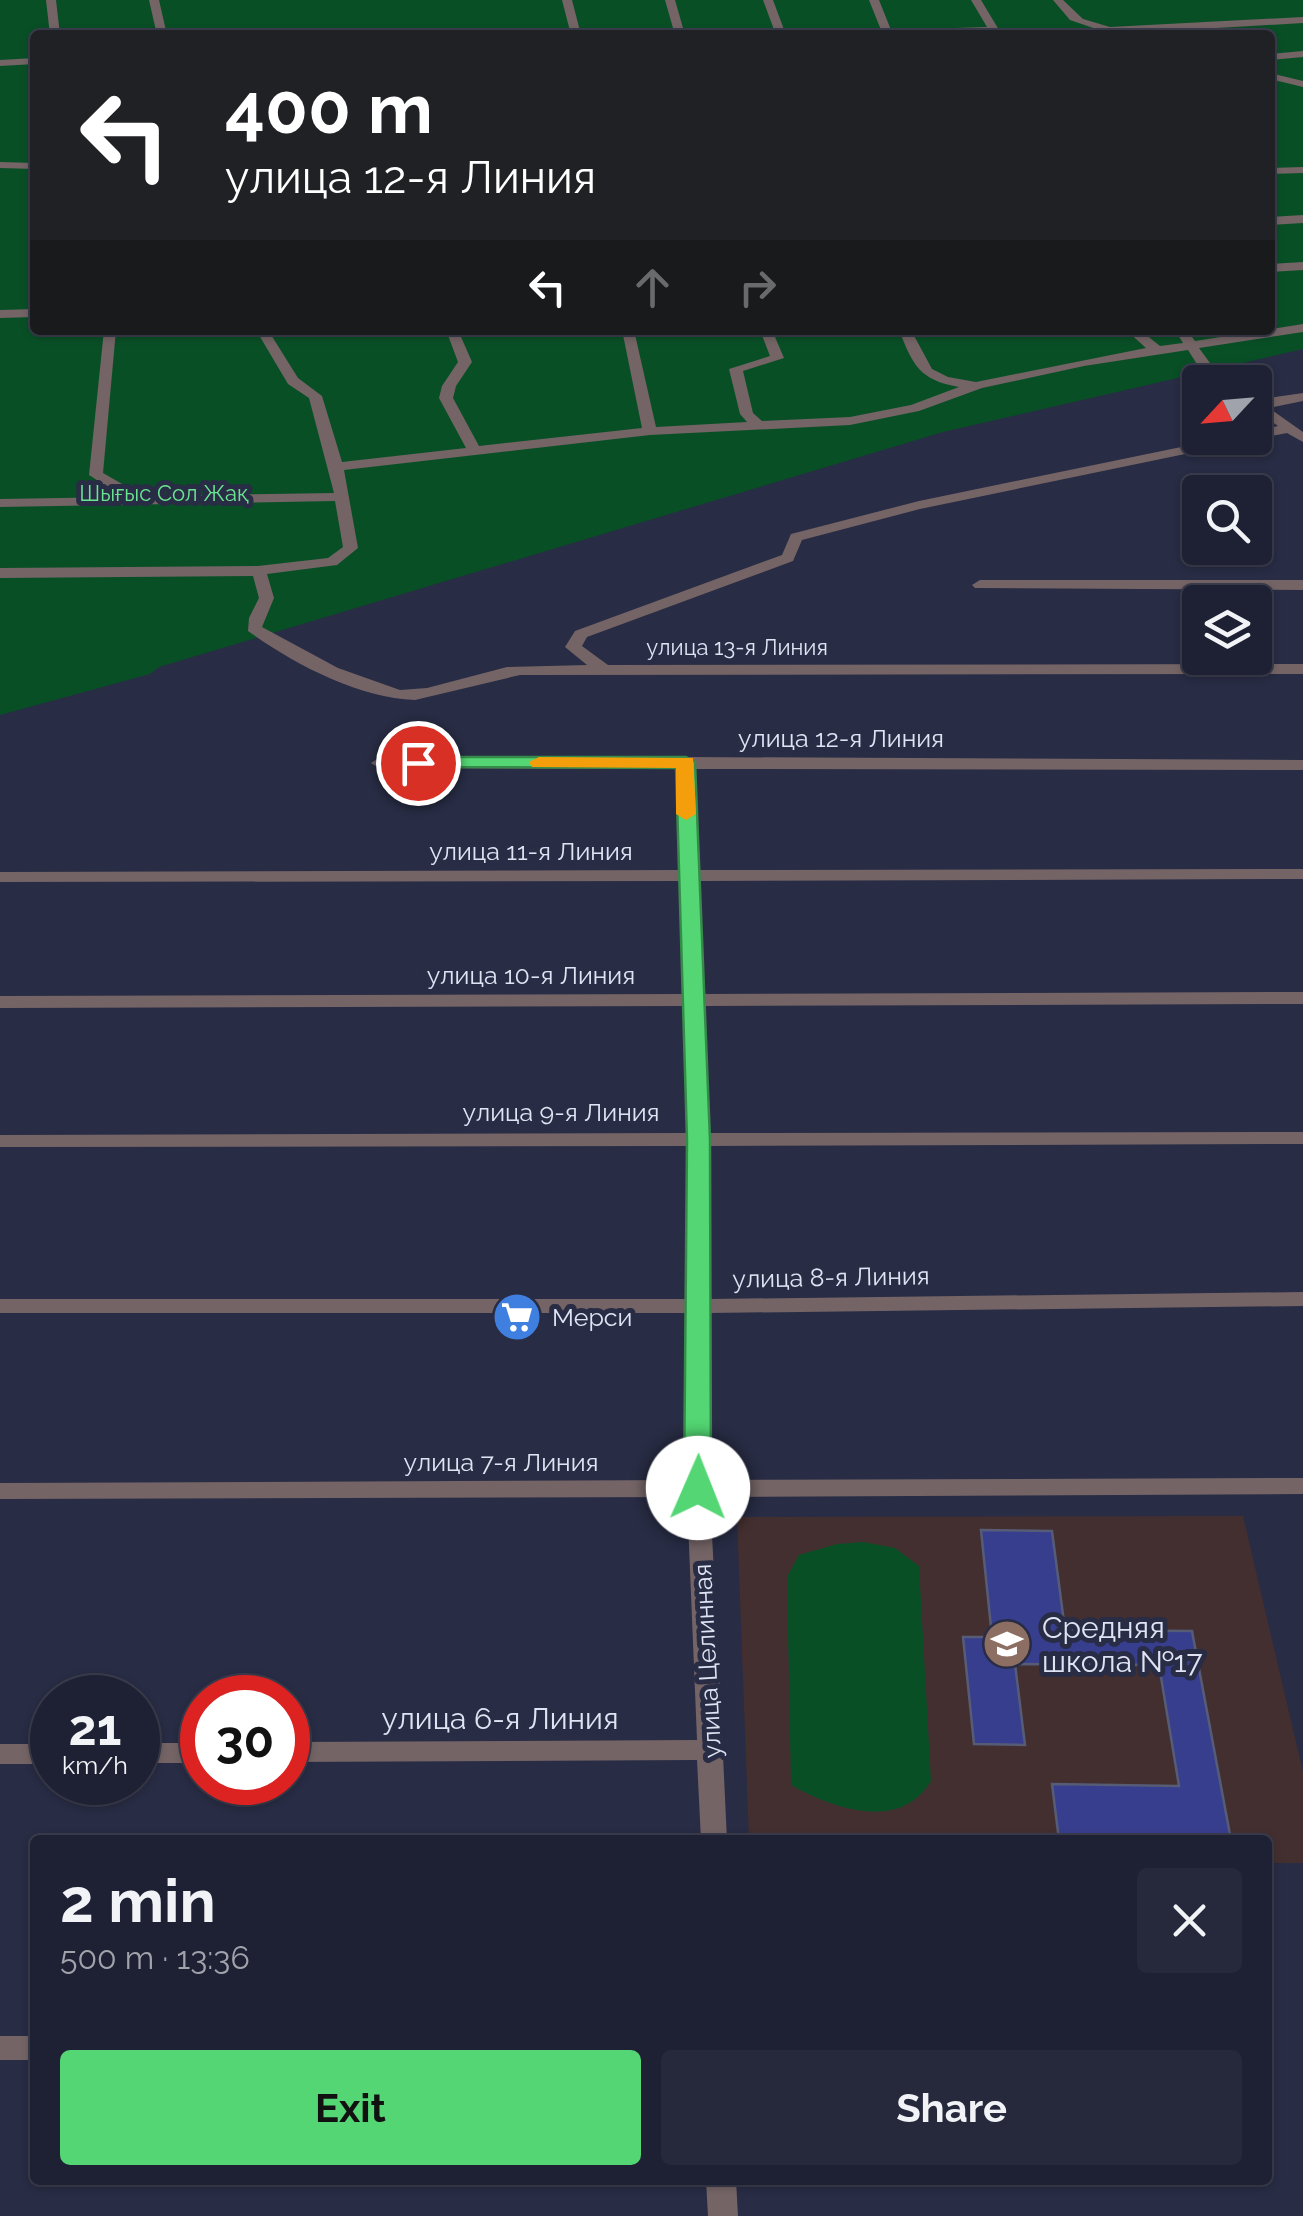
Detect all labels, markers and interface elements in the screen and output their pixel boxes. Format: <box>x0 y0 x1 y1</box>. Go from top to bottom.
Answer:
text: 400 m <box>225 67 433 149</box>
icon: left <box>60 70 190 200</box>
text: улица 12-я Линия <box>225 151 596 204</box>
icon: left <box>520 260 575 315</box>
icon: ahead <box>625 260 680 315</box>
icon: right <box>730 260 785 315</box>
north arrow <box>1182 365 1272 455</box>
map controls <box>1182 365 1272 675</box>
button: search <box>1182 475 1272 565</box>
park label: Шығыс Сол Жақ <box>79 480 249 506</box>
button: layers <box>1182 585 1272 675</box>
street label: улица 13-я Линия <box>646 634 828 660</box>
pin <box>376 721 461 806</box>
street label: улица 12-я Линия <box>738 723 944 753</box>
icon: arrive <box>391 736 446 791</box>
street label: улица 11-я Линия <box>429 836 633 866</box>
street label: улица 10-я Линия <box>427 960 635 990</box>
street label: улица 9-я Линия <box>462 1097 660 1127</box>
street label: улица 8-я Линия <box>732 1260 930 1294</box>
supermarket icon: Мерси <box>491 1291 543 1343</box>
place label: Мерси <box>552 1302 632 1332</box>
position arrow <box>646 1436 750 1540</box>
street label: улица 7-я Линия <box>403 1447 599 1477</box>
street label: улица Целинная <box>687 1563 727 1759</box>
place label: Средняя школа №17 <box>1042 1610 1203 1679</box>
school or university icon: Средняя школа №17 <box>981 1618 1033 1670</box>
speed limit sign: 30 <box>180 1675 310 1805</box>
text: 21 <box>69 1698 121 1757</box>
street label: улица 6-я Линия <box>382 1701 618 1736</box>
text: km/h <box>62 1750 128 1780</box>
text: 2 min <box>60 1866 216 1936</box>
button: close <box>1137 1868 1242 1973</box>
text: 500 m · 13:36 <box>60 1939 250 1976</box>
button: Exit <box>60 2050 641 2165</box>
button: Share <box>661 2050 1242 2165</box>

